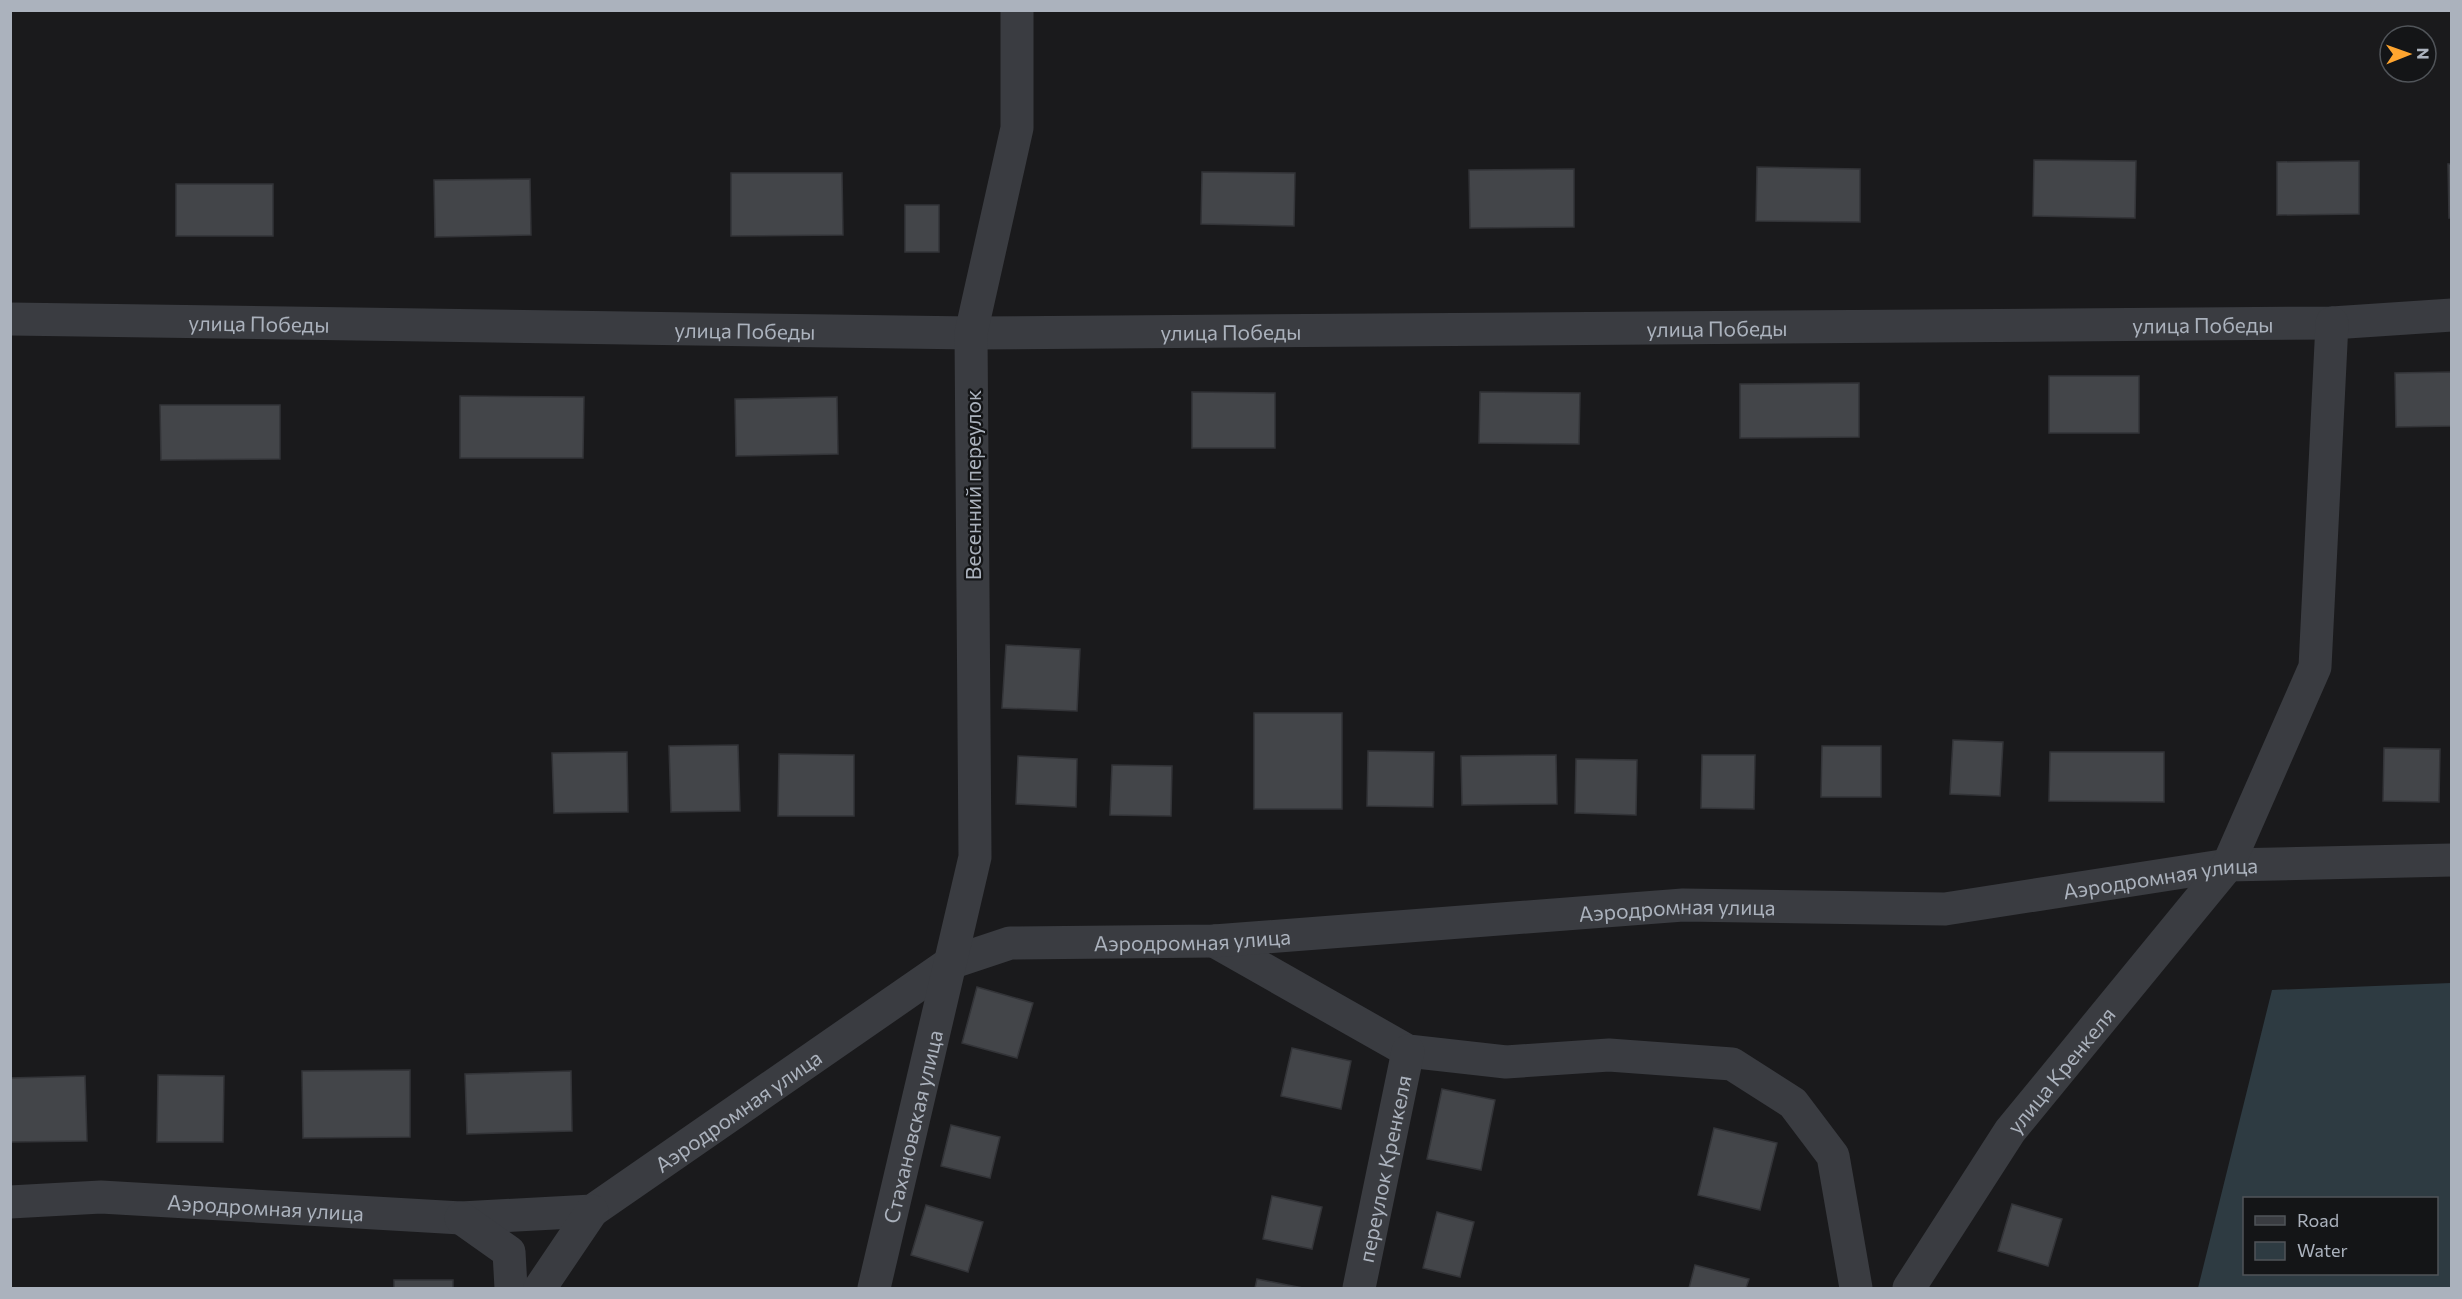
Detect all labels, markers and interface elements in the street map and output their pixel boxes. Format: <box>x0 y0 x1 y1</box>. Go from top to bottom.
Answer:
north arrow <box>2378 24 2438 84</box>
text: N <box>2414 48 2433 60</box>
street label: улица Победы <box>188 309 330 336</box>
street label: улица Победы <box>2132 311 2274 337</box>
street label: улица Победы <box>1646 315 1788 341</box>
street label: улица Победы <box>674 316 816 343</box>
street label: улица Победы <box>1160 318 1302 344</box>
street label: Весенний переулок <box>960 390 985 580</box>
street label: Аэродромная улица <box>2061 852 2258 903</box>
street label: Аэродромная улица <box>1578 892 1776 925</box>
street label: Аэродромная улица <box>1094 923 1292 955</box>
street label: улица Кренкеля <box>2001 1001 2119 1138</box>
street label: Стахановская улица <box>877 1027 947 1225</box>
street label: Аэродромная улица <box>649 1044 826 1177</box>
street label: переулок Кренкеля <box>1352 1073 1415 1264</box>
street label: Аэродромная улица <box>166 1188 365 1225</box>
legend <box>2243 1197 2438 1275</box>
text: Road <box>2297 1209 2339 1231</box>
text: Water <box>2297 1239 2348 1261</box>

